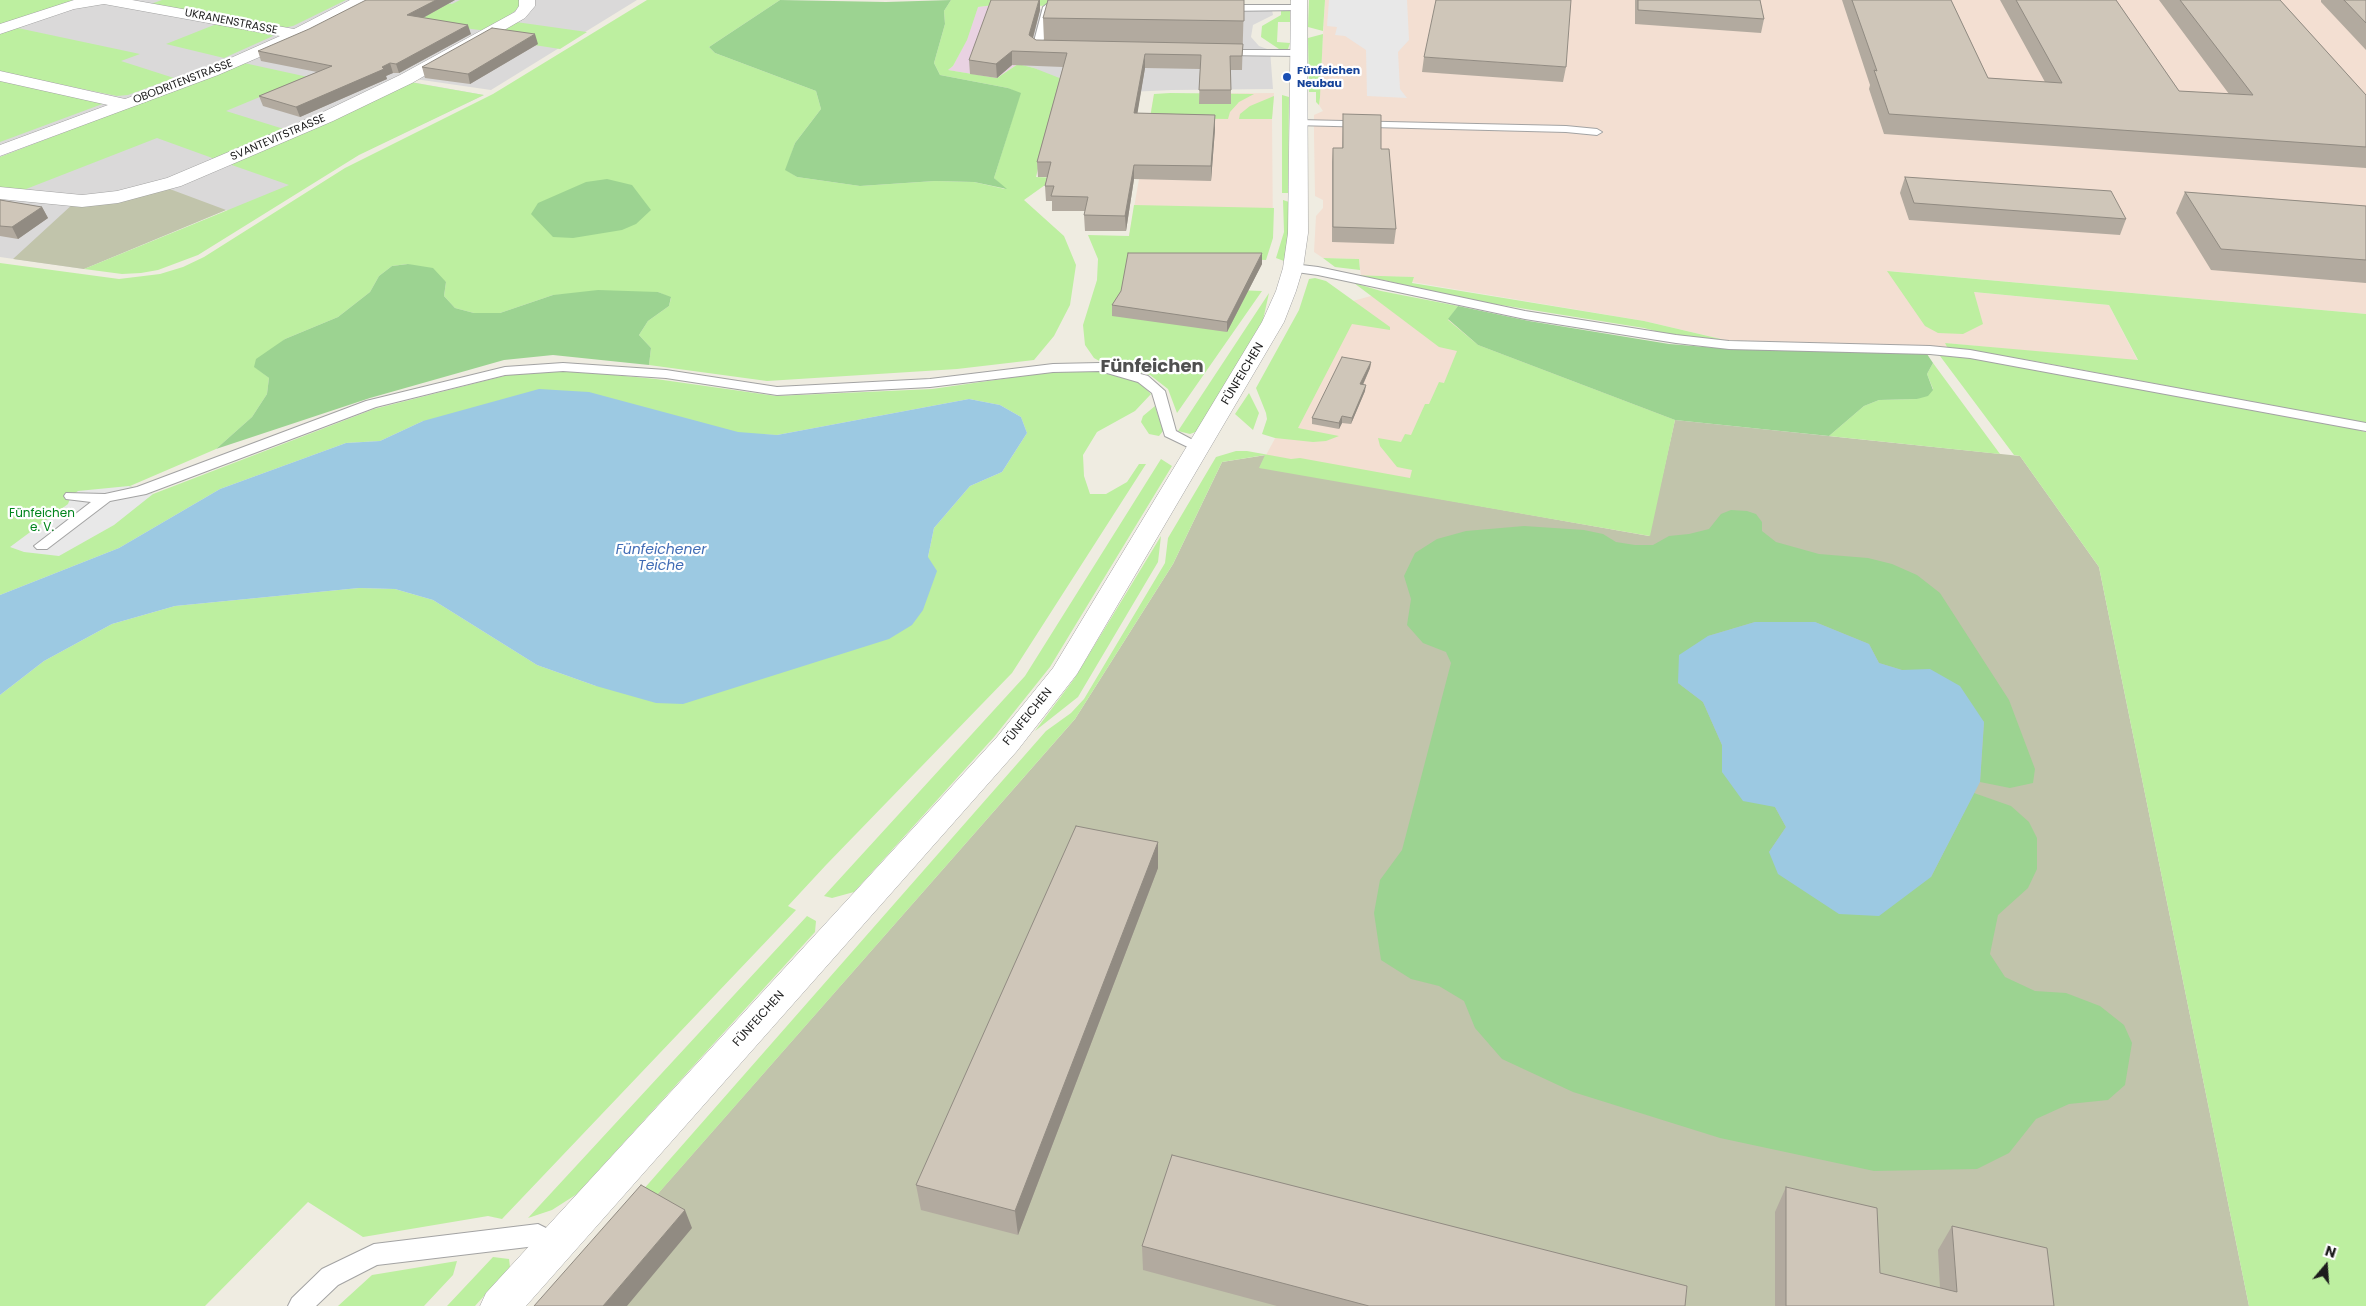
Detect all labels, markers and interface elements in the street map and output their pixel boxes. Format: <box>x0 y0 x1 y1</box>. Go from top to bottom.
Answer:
street label: UKRANENSTRASSE <box>183 7 279 37</box>
street label: OBODRITENSTRASSE <box>131 57 235 107</box>
place label: Fünfeichen Neubau <box>1297 64 1360 90</box>
marker: Fünfeichen Neubau <box>1281 71 1293 83</box>
street label: SVANTEVITSTRASSE <box>229 112 327 164</box>
street label: FÜNFEICHEN <box>1219 340 1267 408</box>
district label: Fünfeichen <box>1100 356 1204 378</box>
park label: Fünfeichen e. V. <box>9 507 75 535</box>
water label: Fünfeichener Teiche <box>616 542 706 574</box>
street label: FÜNFEICHEN <box>1000 685 1056 749</box>
street label: FÜNFEICHEN <box>730 988 788 1050</box>
north arrow <box>2301 1241 2351 1291</box>
text: N <box>2323 1241 2339 1263</box>

